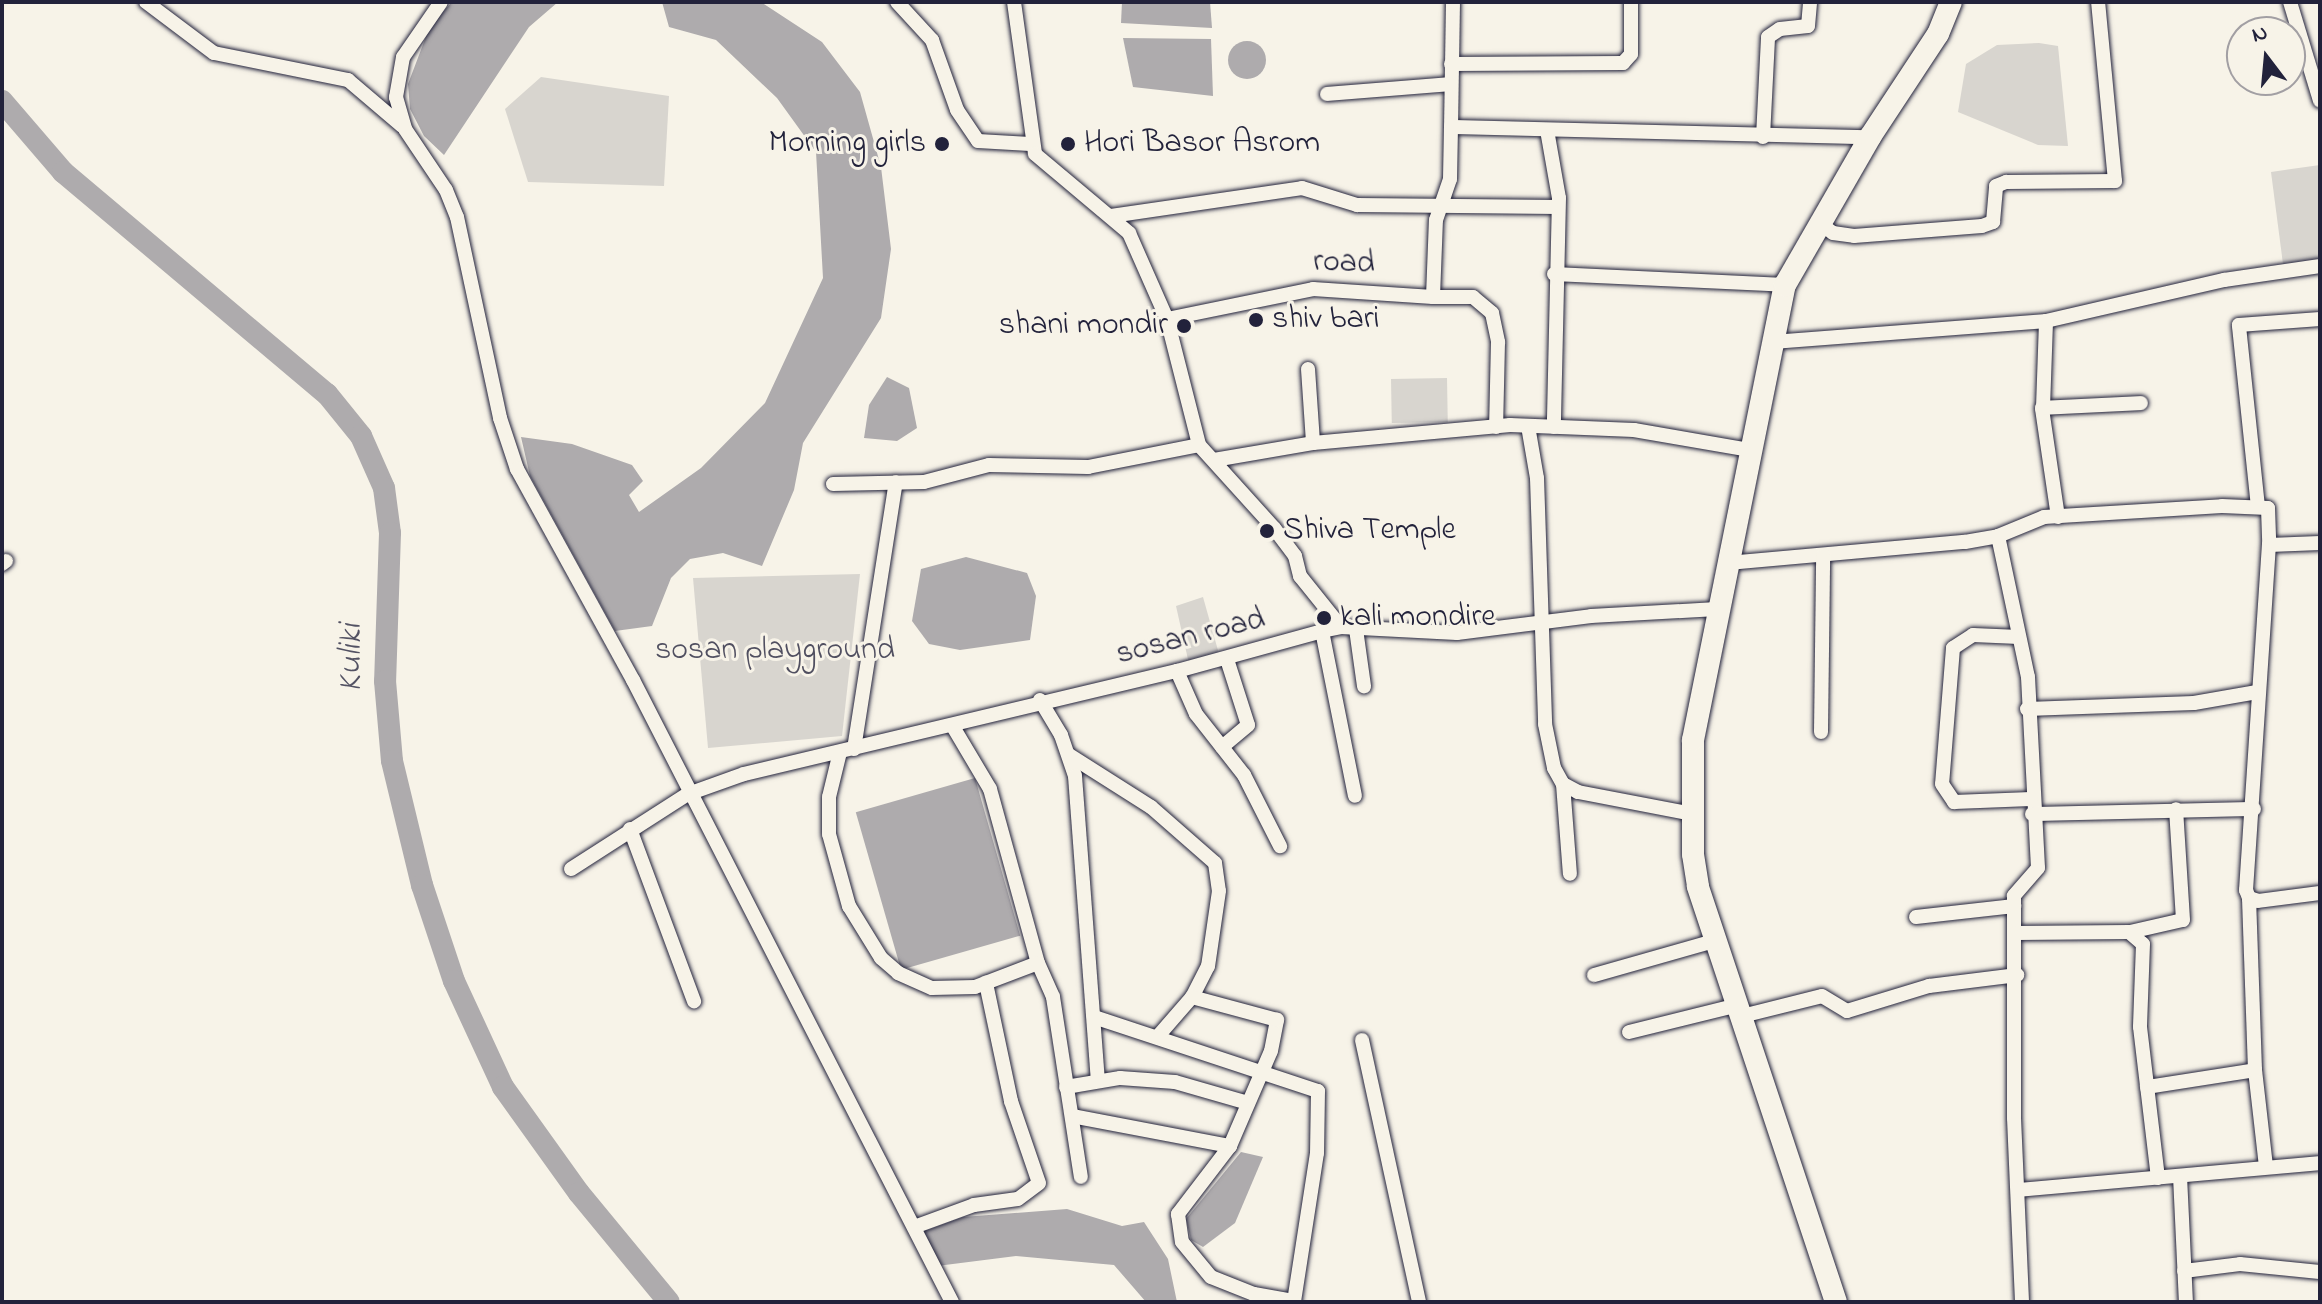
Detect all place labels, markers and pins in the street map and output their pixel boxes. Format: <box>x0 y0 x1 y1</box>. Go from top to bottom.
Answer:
place label: Morning girls <box>769 125 926 163</box>
place label: Hori Basor Asrom <box>1084 125 1320 163</box>
marker: Morning girls <box>933 135 951 153</box>
marker: Hori Basor Asrom <box>1059 135 1077 153</box>
place label: shiv bari <box>1272 301 1379 339</box>
place label: shani mondir <box>999 307 1168 345</box>
marker: shiv bari <box>1247 311 1265 329</box>
marker: shani mondir <box>1175 317 1193 335</box>
place label: Shiva Temple <box>1283 512 1456 550</box>
marker: Shiva Temple <box>1258 522 1276 540</box>
place label: kali mondire <box>1340 599 1496 637</box>
marker: kali mondire <box>1315 609 1333 627</box>

